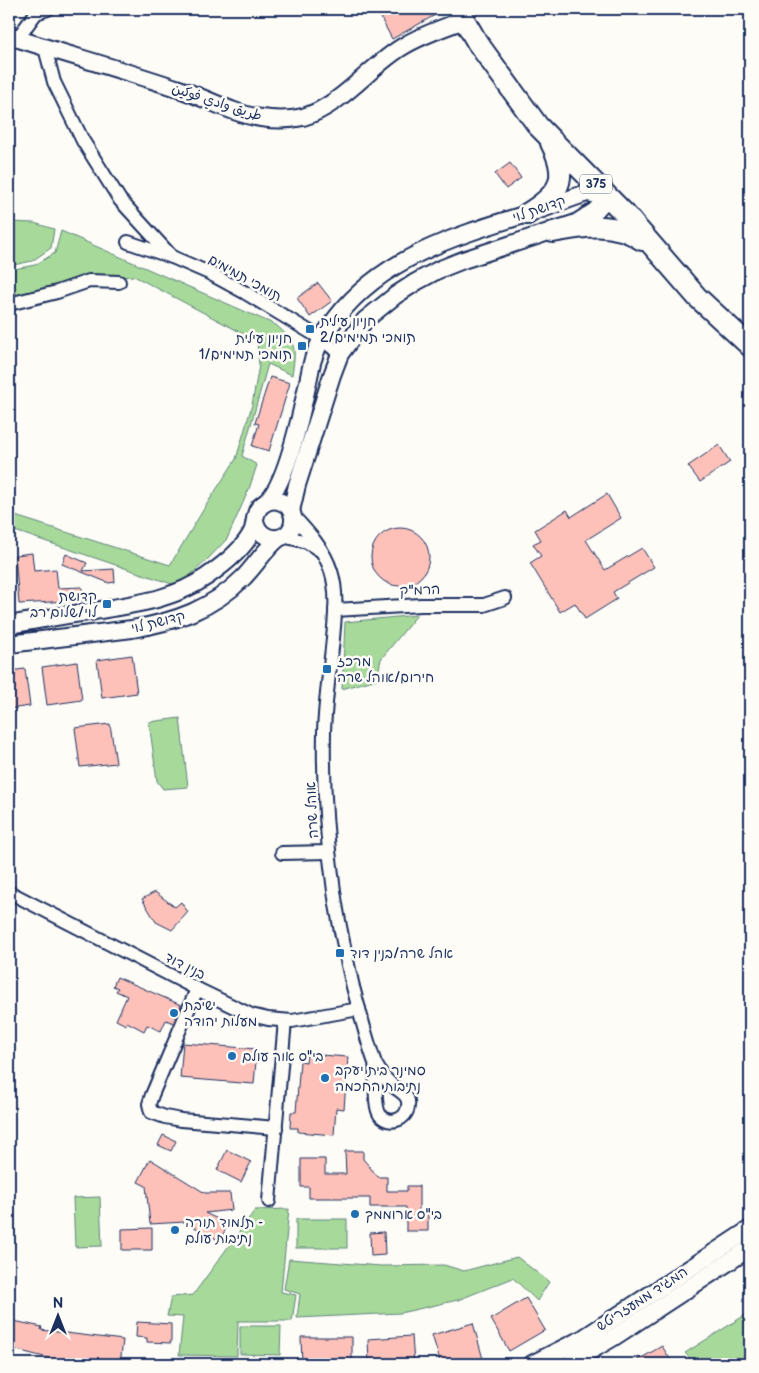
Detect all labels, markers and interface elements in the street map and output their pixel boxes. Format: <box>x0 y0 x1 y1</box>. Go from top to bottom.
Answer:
street label: طريق وادي فوکين <box>169 79 264 127</box>
road number: 375 <box>580 174 612 193</box>
street label: קדושת לוי <box>510 192 568 226</box>
street label: תומכי תמימים <box>205 251 285 305</box>
place label: חניון עילית 2/תומכי תמימים <box>319 313 416 346</box>
marker: חניון עילית 2/תומכי תמימים <box>304 323 316 335</box>
place label: חניון עילית 1/תומכי תמימים <box>199 330 292 363</box>
marker: חניון עילית 1/תומכי תמימים <box>296 340 308 352</box>
street label: הרמ"ק <box>399 581 441 599</box>
place label: קדושת לוי/שלום רב <box>30 588 98 621</box>
marker: קדושת לוי/שלום רב <box>101 598 113 610</box>
street label: קדושת לוי <box>129 607 187 637</box>
place label: מרכז חירום/אוהל שרה <box>337 653 434 686</box>
marker: מרכז חירום/אוהל שרה <box>321 663 333 675</box>
street label: אוהל שרה <box>302 781 322 839</box>
place label: אהל שרה/בנין דוד <box>350 945 453 962</box>
marker: אהל שרה/בנין דוד <box>334 947 346 959</box>
street label: בנין דוד <box>162 949 208 983</box>
place label: ישיבת מעלות יהודה <box>183 997 257 1030</box>
marker: ישיבת מעלות יהודה <box>168 1007 180 1019</box>
place label: בי"ס אור עולם <box>242 1048 324 1065</box>
marker: בי"ס אור עולם <box>226 1050 238 1062</box>
place label: סמינר בית יעקב נתיבות החכמה <box>335 1062 426 1095</box>
marker: סמינר בית יעקב נתיבות החכמה <box>319 1072 331 1084</box>
place label: בי"ס ארוממך <box>365 1206 442 1223</box>
marker: בי"ס ארוממך <box>349 1208 361 1220</box>
place label: תלמוד תורה - נתיבות עולם <box>185 1214 263 1247</box>
marker: תלמוד תורה - נתיבות עולם <box>169 1224 181 1236</box>
street label: המגיד ממעזריטש <box>593 1263 691 1335</box>
north arrow <box>32 1290 82 1340</box>
text: N <box>53 1295 63 1312</box>

